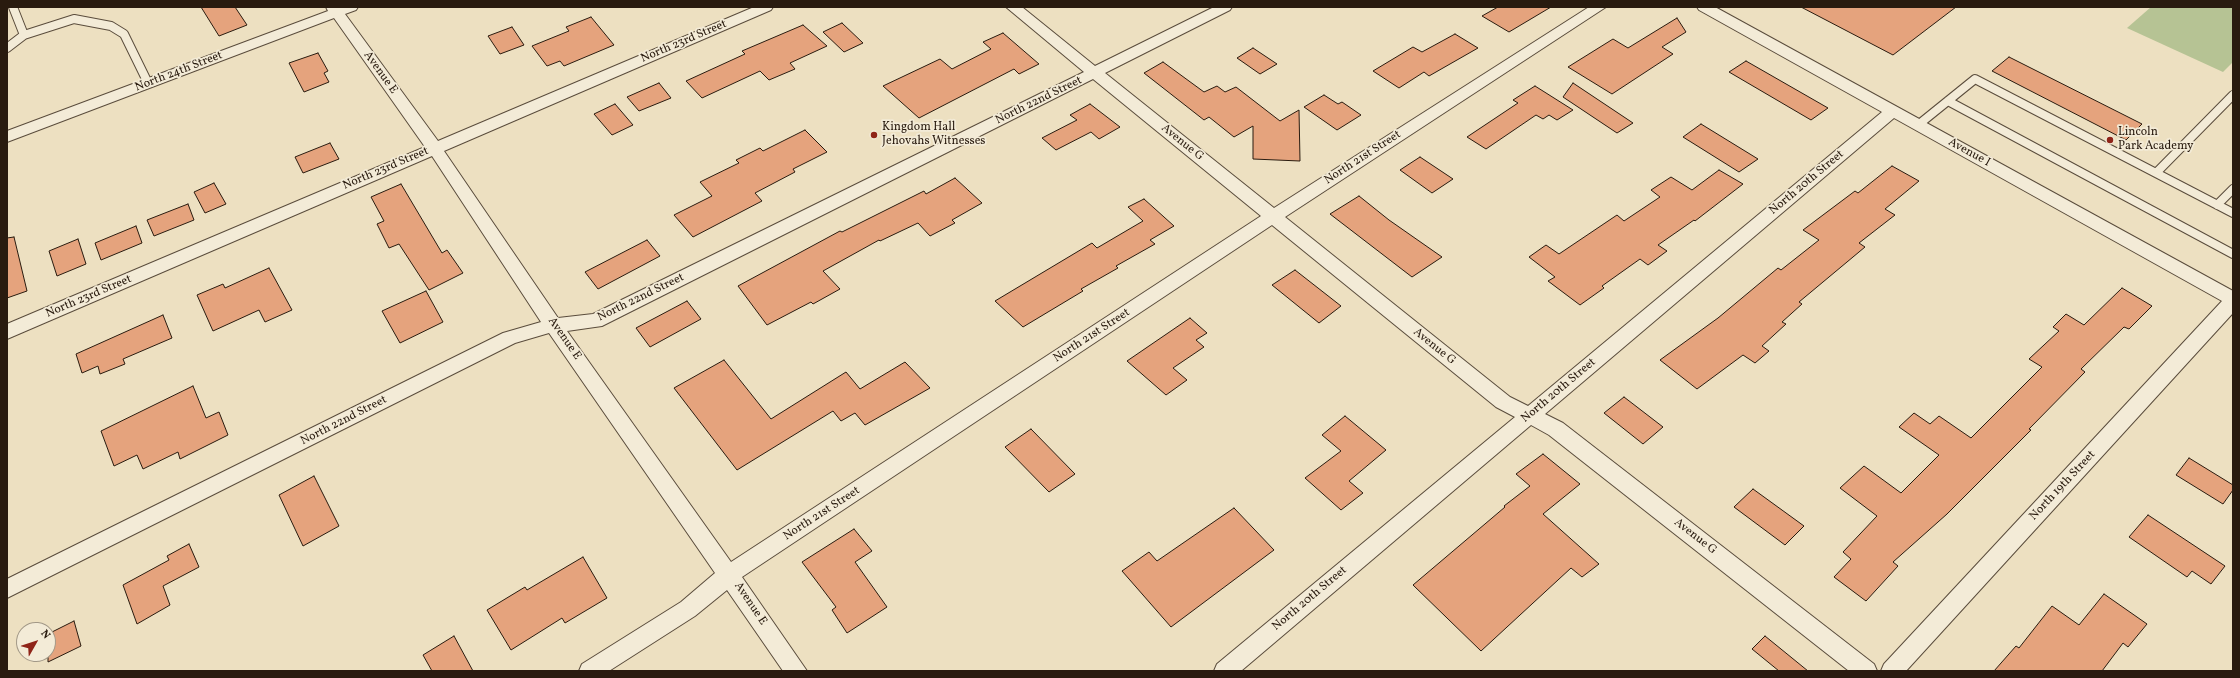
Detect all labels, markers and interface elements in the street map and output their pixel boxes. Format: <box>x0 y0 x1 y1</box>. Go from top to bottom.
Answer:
street label: North 23rd Street <box>639 17 729 67</box>
street label: North 24th Street <box>133 49 225 95</box>
street label: Avenue E <box>360 49 400 97</box>
street label: North 22nd Street <box>993 74 1085 128</box>
place label: Kingdom Hall Jehovahs Witnesses <box>882 121 985 149</box>
street label: Avenue G <box>1158 122 1206 164</box>
place label: Lincoln Park Academy <box>2118 126 2194 154</box>
street label: North 21st Street <box>1322 128 1404 188</box>
marker: Kingdom Hall Jehovahs Witnesses <box>869 130 879 140</box>
marker: Lincoln Park Academy <box>2105 135 2115 145</box>
street label: Avenue I <box>1945 136 1993 170</box>
street label: North 23rd Street <box>341 144 431 194</box>
street label: North 20th Street <box>1767 148 1847 218</box>
street label: North 22nd Street <box>595 271 687 325</box>
street label: North 23rd Street <box>44 272 134 322</box>
street label: North 21st Street <box>1051 306 1133 366</box>
street label: Avenue E <box>544 315 584 363</box>
street label: Avenue G <box>1410 326 1458 368</box>
street label: North 20th Street <box>1519 356 1599 426</box>
street label: North 22nd Street <box>299 393 389 449</box>
street label: North 19th Street <box>2027 448 2099 524</box>
street label: North 21st Street <box>781 484 863 544</box>
street label: Avenue G <box>1671 516 1719 558</box>
street label: North 20th Street <box>1270 564 1350 634</box>
street label: Avenue E <box>730 580 770 628</box>
north arrow <box>16 622 56 662</box>
text: N <box>37 627 53 643</box>

